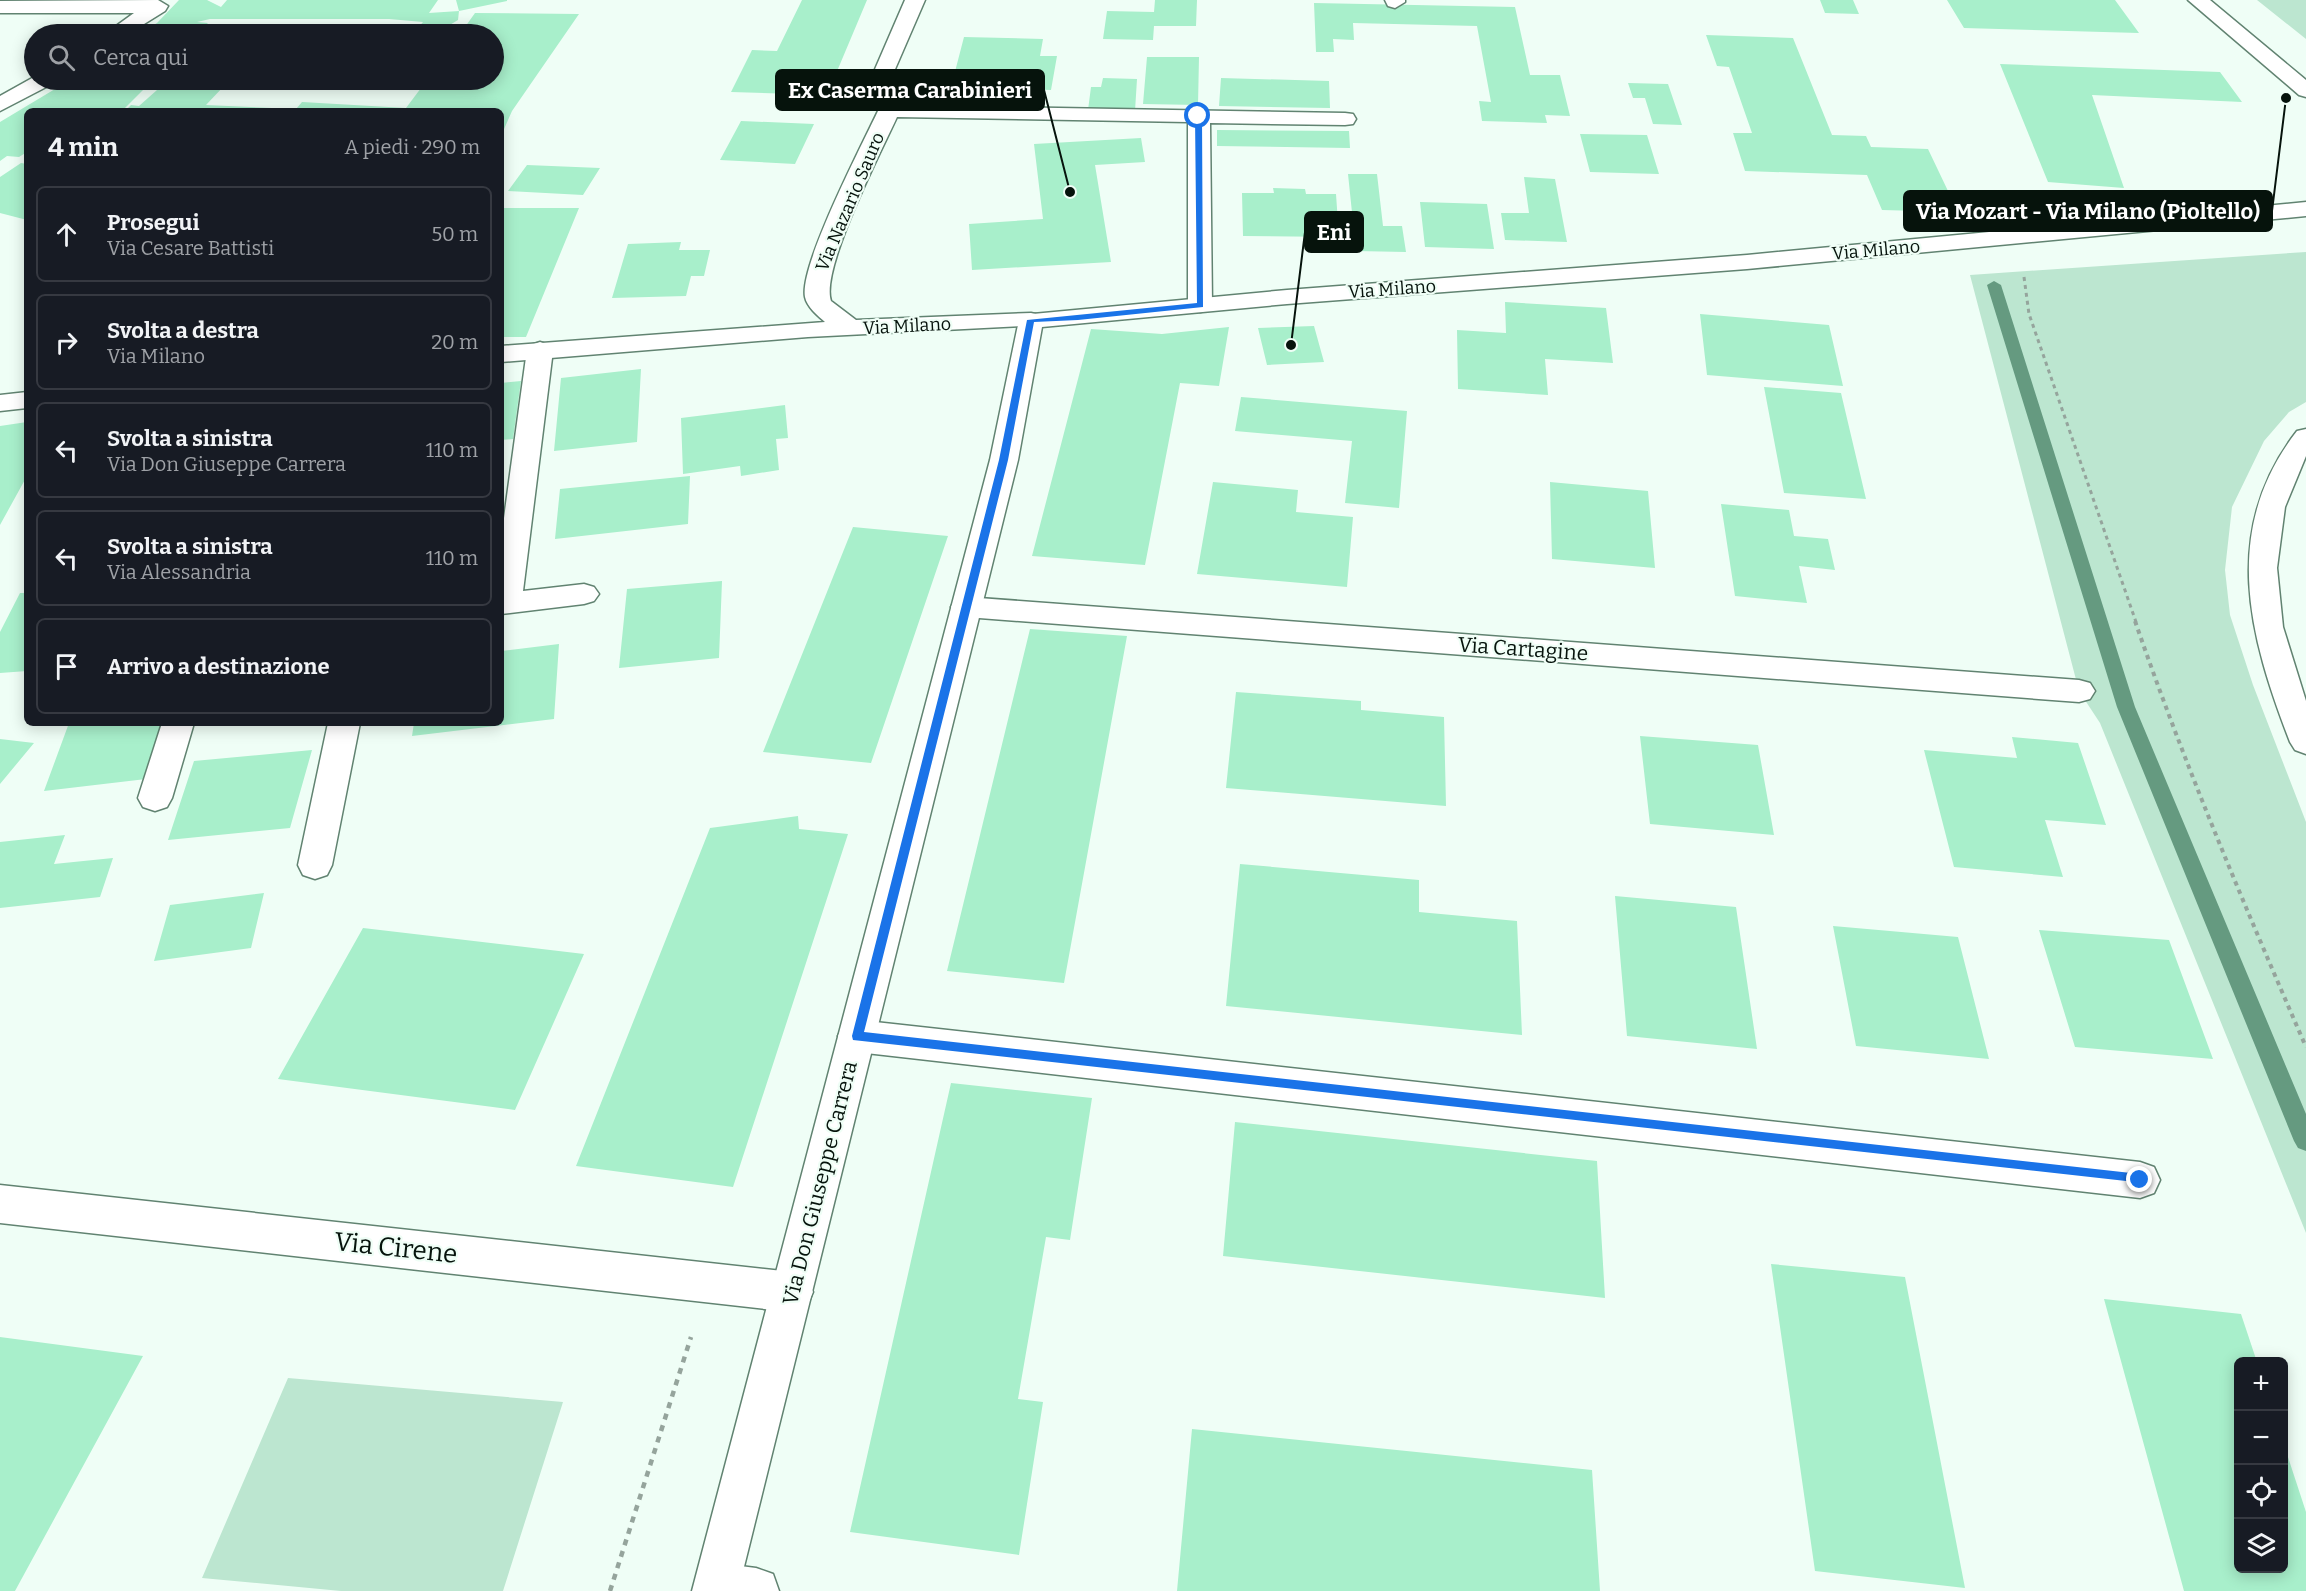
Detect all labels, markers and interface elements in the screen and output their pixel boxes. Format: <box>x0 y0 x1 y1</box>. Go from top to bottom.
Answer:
search box <box>24 24 504 90</box>
icon: search <box>45 41 78 74</box>
text: Cerca qui <box>93 44 188 71</box>
callout: Ex Caserma Carabinieri <box>776 70 1044 110</box>
text: Ex Caserma Carabinieri <box>788 77 1032 104</box>
route start <box>1184 102 1210 128</box>
street label: Via Nazario Sauro <box>811 129 889 275</box>
text: 4 min <box>48 132 118 163</box>
text: A piedi · 290 m <box>344 135 480 159</box>
callout: Via Mozart - Via Milano (Pioltello) <box>1904 191 2272 231</box>
text: Via Mozart - Via Milano (Pioltello) <box>1916 198 2260 225</box>
text: Prosegui <box>107 209 199 236</box>
callout: Eni <box>1305 212 1363 252</box>
icon: ahead <box>50 218 83 251</box>
text: Eni <box>1317 219 1351 246</box>
text: 50 m <box>431 222 478 246</box>
street label: Via Milano <box>1831 235 1921 265</box>
text: Via Cesare Battisti <box>107 236 274 260</box>
street label: Via Milano <box>1347 275 1437 303</box>
street label: Via Milano <box>862 313 952 339</box>
text: Svolta a destra <box>107 317 259 344</box>
icon: right <box>50 326 83 359</box>
text: 20 m <box>431 330 478 354</box>
text: Via Milano <box>107 344 205 368</box>
text: Svolta a sinistra <box>107 425 273 452</box>
icon: left <box>50 434 83 467</box>
text: 110 m <box>426 438 478 462</box>
text: Via Don Giuseppe Carrera <box>107 452 346 476</box>
text: Svolta a sinistra <box>107 533 273 560</box>
icon: left <box>50 542 83 575</box>
text: 110 m <box>426 546 478 570</box>
text: Via Alessandria <box>107 560 251 584</box>
street label: Via Cartagine <box>1457 631 1589 667</box>
icon: arrive <box>50 650 83 683</box>
text: Arrivo a destinazione <box>107 653 330 680</box>
street label: Via Don Giuseppe Carrera <box>777 1058 863 1308</box>
route end <box>2126 1166 2152 1192</box>
street label: Via Cirene <box>333 1226 459 1270</box>
map controls <box>2234 1357 2288 1573</box>
button: + <box>2234 1357 2288 1411</box>
button: − <box>2234 1411 2288 1465</box>
button: locate <box>2234 1465 2288 1519</box>
button: layers <box>2234 1519 2288 1573</box>

